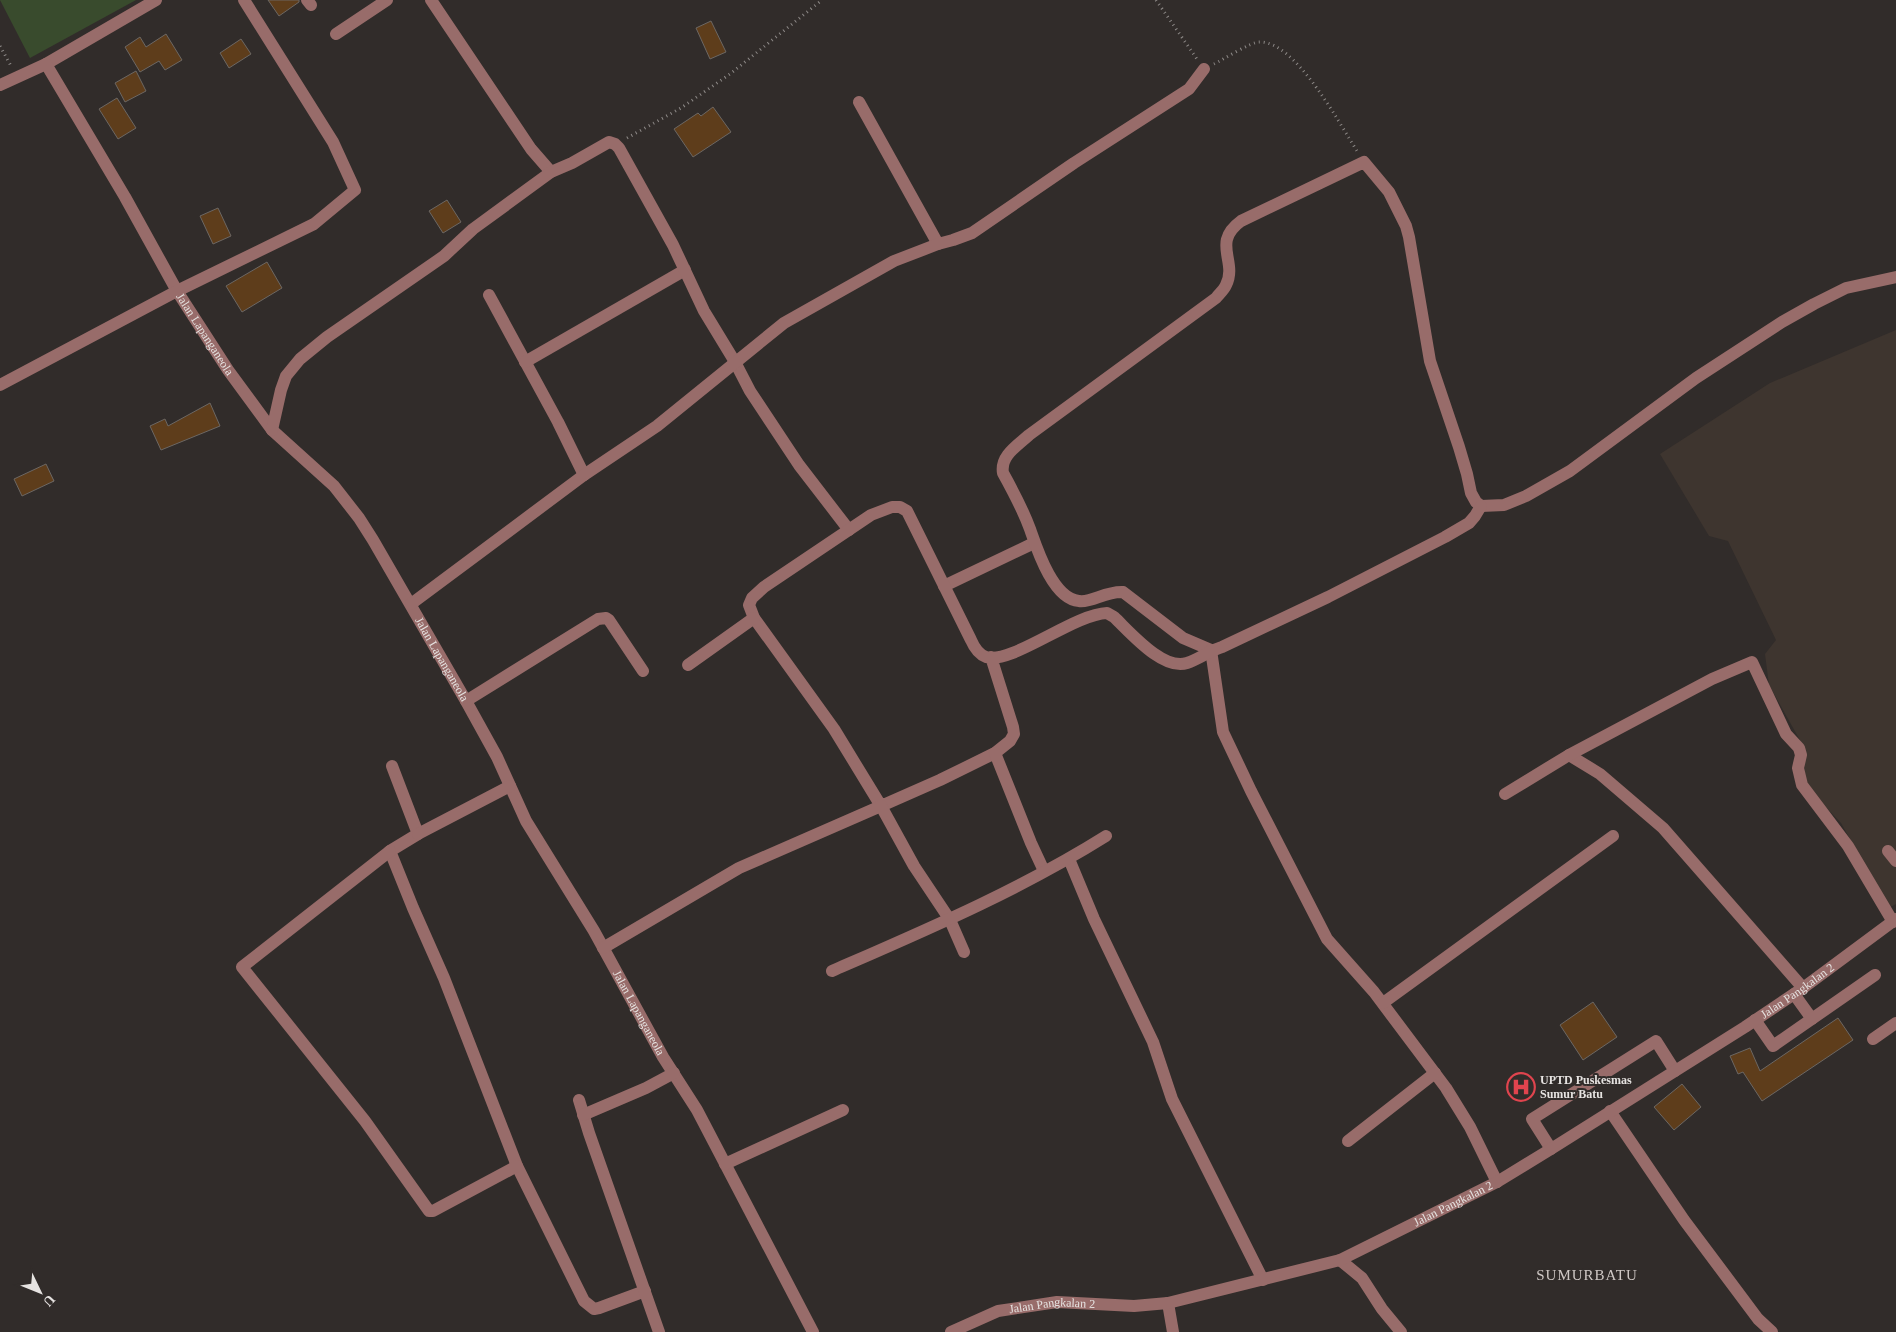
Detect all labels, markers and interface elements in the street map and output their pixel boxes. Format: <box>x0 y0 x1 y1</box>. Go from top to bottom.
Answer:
street label: Jalan Lapanganeola <box>173 290 237 379</box>
street label: Jalan Lapanganeola <box>412 615 472 704</box>
street label: Jalan Pangkalan 2 <box>1758 960 1837 1022</box>
street label: Jalan Lapanganeola <box>610 968 668 1058</box>
hospital icon: UPTD Puskesmas Sumur Batu <box>1506 1072 1536 1102</box>
place label: UPTD Puskesmas Sumur Batu <box>1540 1073 1632 1101</box>
street label: Jalan Pangkalan 2 <box>1411 1178 1495 1229</box>
north arrow <box>15 1267 65 1317</box>
district label: SUMURBATU <box>1536 1267 1638 1283</box>
text: U <box>40 1292 58 1309</box>
street label: Jalan Pangkalan 2 <box>1008 1295 1095 1316</box>

